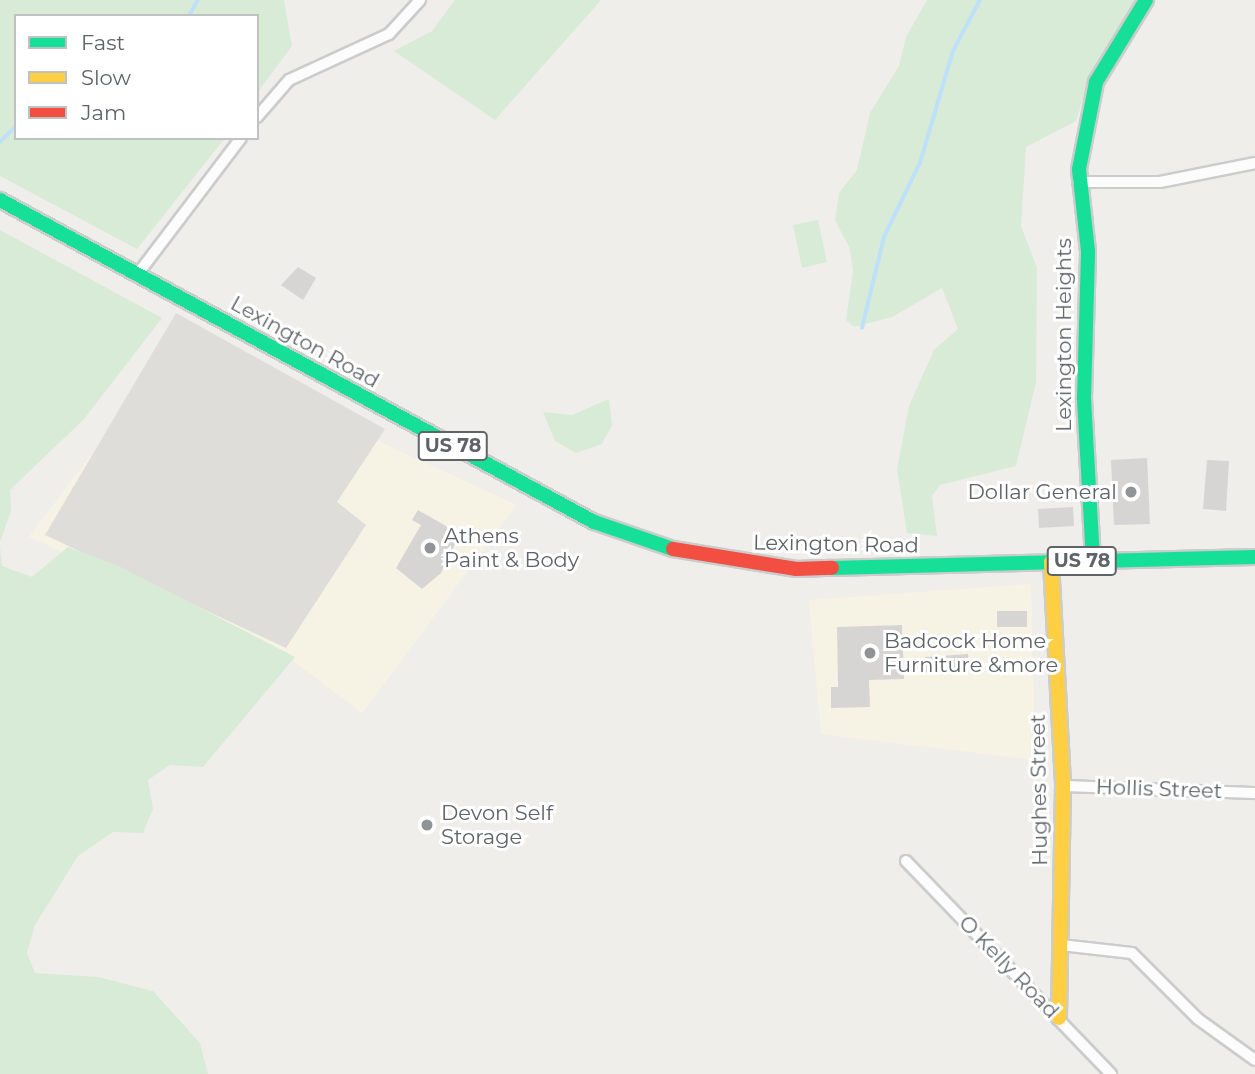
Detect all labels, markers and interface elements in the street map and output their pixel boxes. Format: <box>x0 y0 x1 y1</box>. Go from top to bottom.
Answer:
legend <box>14 14 259 140</box>
text: Fast <box>81 30 125 55</box>
text: Slow <box>81 65 131 90</box>
text: Jam <box>81 100 126 125</box>
street label: Lexington Heights <box>1051 238 1077 432</box>
street label: Lexington Road <box>226 291 384 393</box>
road number: US 78 <box>416 430 490 462</box>
place label: Dollar General <box>967 479 1117 505</box>
marker: Dollar General <box>1123 484 1139 500</box>
place label: Athens Paint & Body <box>444 523 579 573</box>
street label: Lexington Road <box>753 530 919 558</box>
marker: Athens Paint & Body <box>422 540 438 556</box>
road number: US 78 <box>1045 546 1119 576</box>
place label: Badcock Home Furniture &more <box>884 628 1058 678</box>
marker: Badcock Home Furniture &more <box>862 645 878 661</box>
street label: Hughes Street <box>1025 714 1053 866</box>
street label: Hollis Street <box>1095 774 1223 804</box>
place label: Devon Self Storage <box>441 800 553 850</box>
marker: Devon Self Storage <box>419 817 435 833</box>
street label: O Kelly Road <box>954 910 1064 1024</box>

